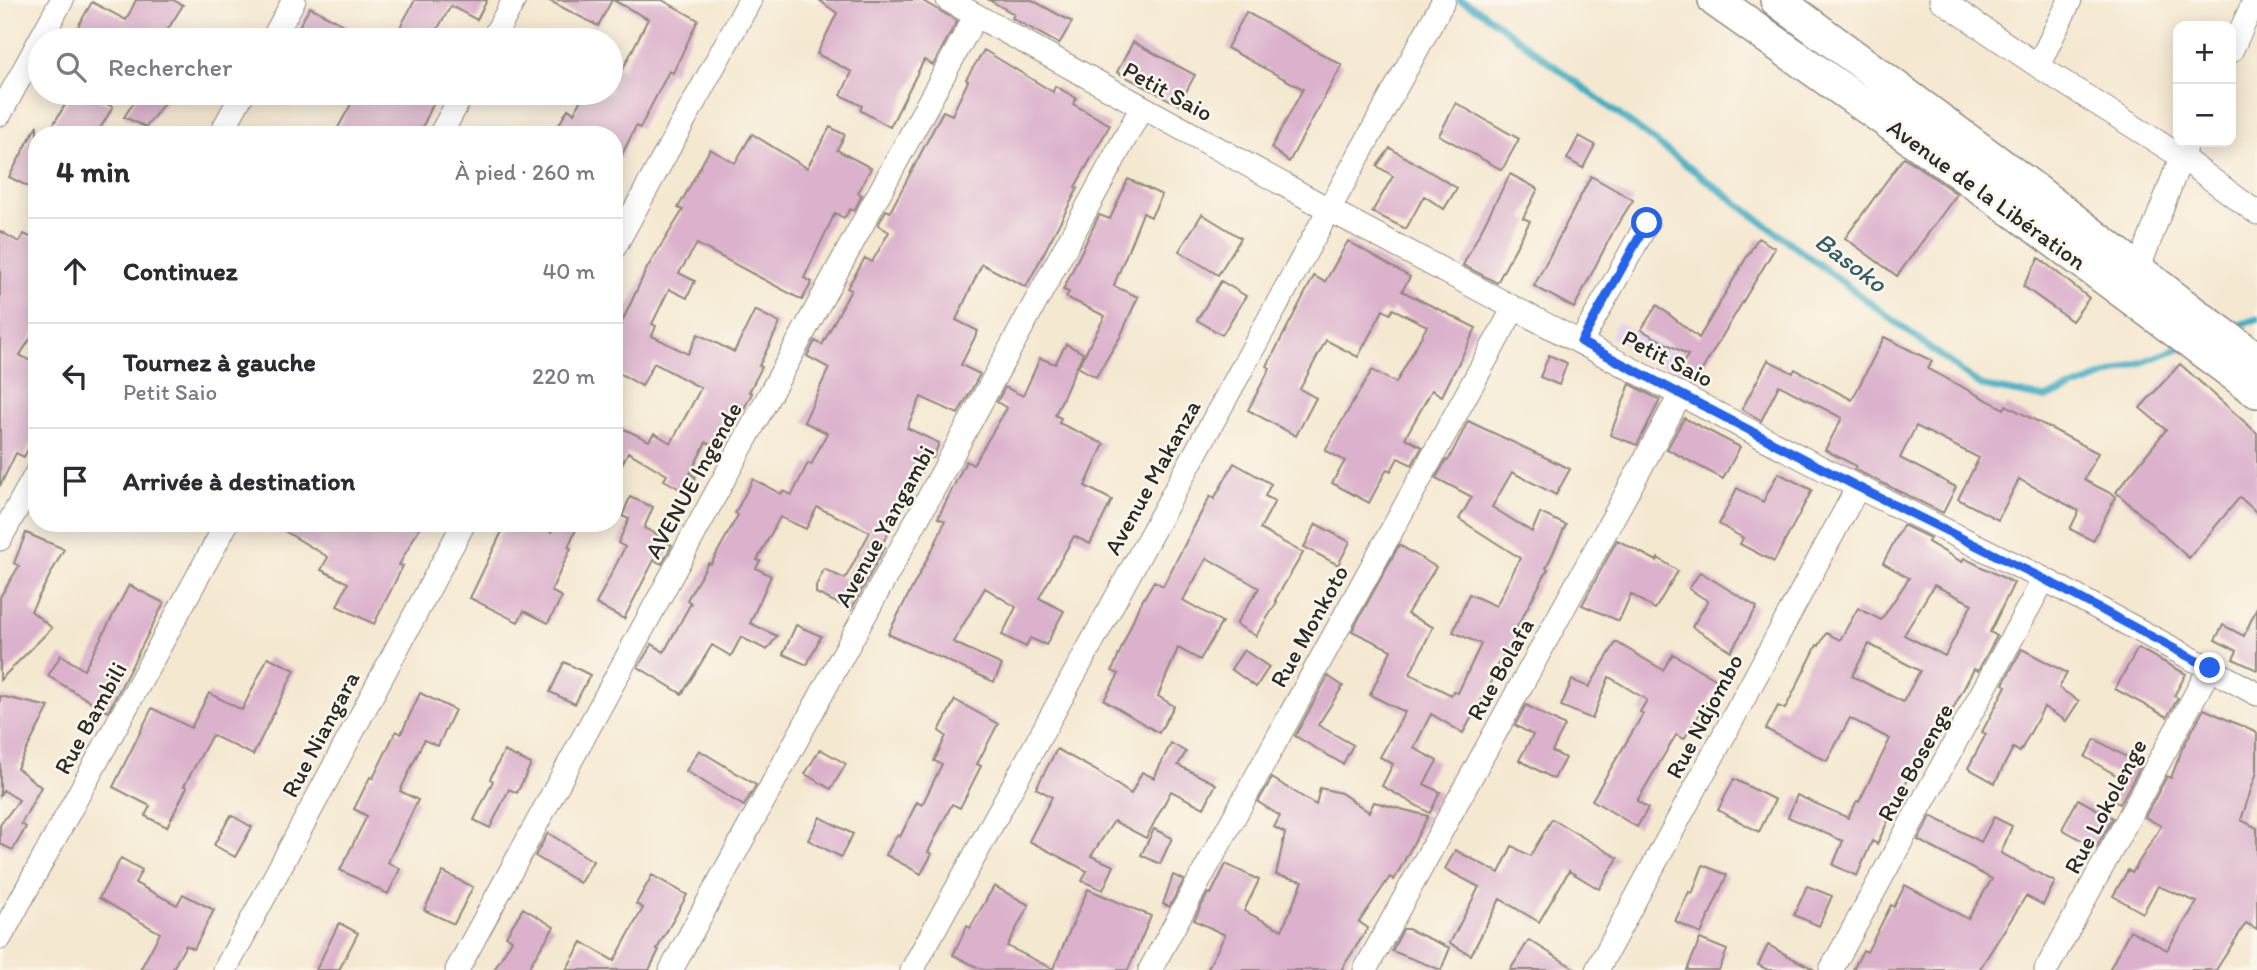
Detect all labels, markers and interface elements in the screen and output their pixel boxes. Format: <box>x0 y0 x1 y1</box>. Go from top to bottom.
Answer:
map controls <box>2173 21 2236 147</box>
button: + <box>2173 21 2236 84</box>
search box <box>28 28 623 105</box>
icon: search <box>52 48 90 86</box>
text: Rechercher <box>108 51 232 83</box>
street label: Petit Saio <box>1118 54 1218 128</box>
button: − <box>2173 84 2236 147</box>
street label: Avenue de la Libération <box>1882 112 2092 276</box>
text: 4 min <box>56 153 130 190</box>
text: À pied · 260 m <box>455 158 595 186</box>
route start <box>1631 207 1662 238</box>
water label: Basoko <box>1809 225 1894 300</box>
icon: ahead <box>56 252 94 290</box>
text: Continuez <box>123 255 238 287</box>
text: 40 m <box>542 257 595 285</box>
street label: Petit Saio <box>1618 323 1718 393</box>
text: Tournez à gauche <box>123 346 316 378</box>
icon: left <box>56 357 94 395</box>
text: 220 m <box>532 362 595 390</box>
text: Petit Saio <box>123 378 217 406</box>
street label: Avenue Makanza <box>1097 394 1207 560</box>
street label: AVENUE Ingende <box>638 397 748 563</box>
street label: Avenue Yangambi <box>828 440 940 612</box>
icon: arrive <box>56 462 94 500</box>
text: Arrivée à destination <box>123 465 355 497</box>
street label: Rue Monkoto <box>1263 560 1355 692</box>
street label: Rue Bolafa <box>1460 613 1540 725</box>
street label: Rue Ndjombo <box>1659 649 1749 783</box>
route end <box>2194 652 2225 683</box>
street label: Rue Bambili <box>47 657 133 779</box>
street label: Rue Niangara <box>275 665 366 802</box>
street label: Rue Bosenge <box>1871 698 1959 826</box>
street label: Rue Lokolenge <box>2057 733 2153 879</box>

